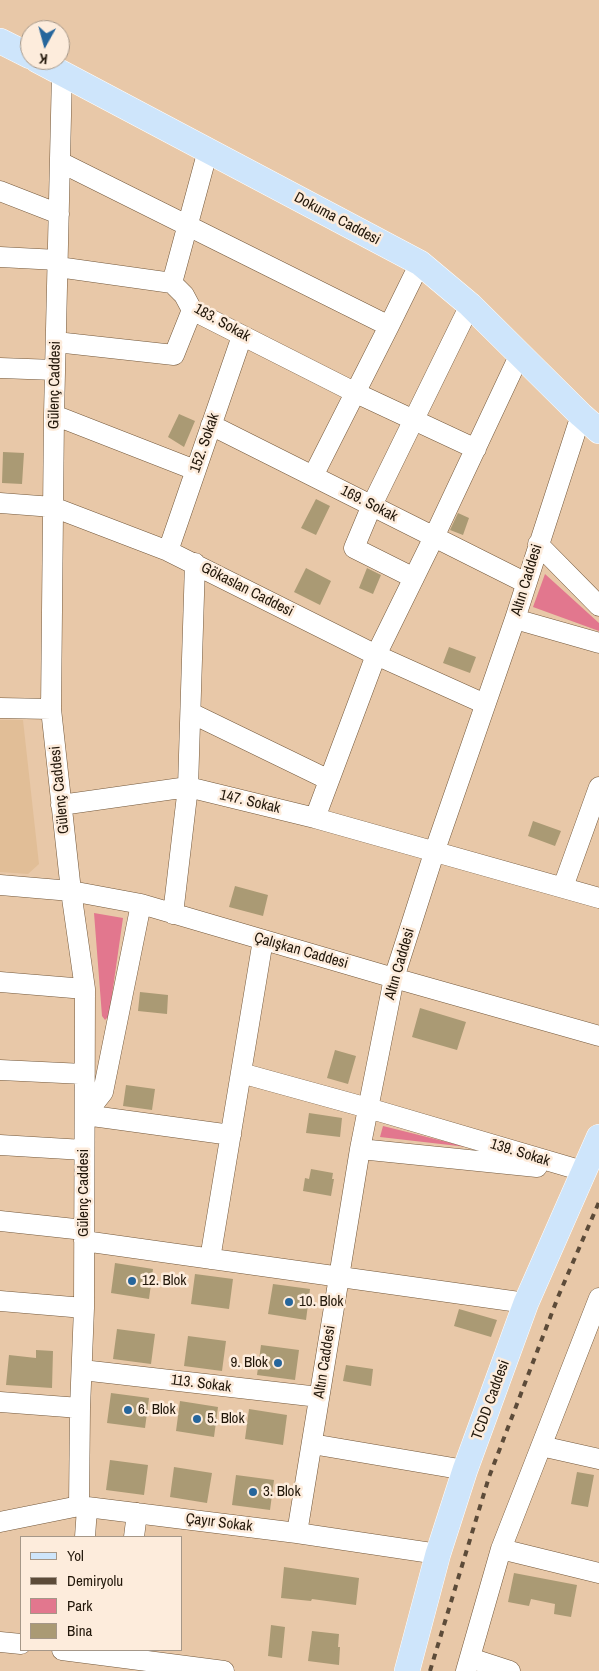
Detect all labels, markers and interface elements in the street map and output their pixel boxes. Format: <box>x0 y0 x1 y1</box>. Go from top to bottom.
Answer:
north arrow <box>20 20 70 70</box>
text: K <box>38 49 49 68</box>
street label: Dokuma Caddesi <box>291 189 383 249</box>
street label: 183. Sokak <box>191 300 253 346</box>
street label: Gülenç Caddesi <box>45 341 65 429</box>
street label: 152. Sokak <box>186 411 224 475</box>
street label: 169. Sokak <box>337 482 401 526</box>
street label: Altın Caddesi <box>508 542 546 618</box>
street label: Gökaslan Caddesi <box>198 559 296 621</box>
street label: Gülenç Caddesi <box>46 745 74 835</box>
street label: 147. Sokak <box>218 786 282 818</box>
street label: Altın Caddesi <box>381 926 419 1002</box>
street label: Çalışkan Caddesi <box>252 929 350 973</box>
street label: 139. Sokak <box>488 1135 552 1171</box>
street label: Gülenç Caddesi <box>75 1149 93 1237</box>
place label: 12. Blok <box>142 1272 186 1290</box>
marker: 12. Blok <box>126 1275 138 1287</box>
place label: 10. Blok <box>299 1293 343 1311</box>
marker: 10. Blok <box>283 1296 295 1308</box>
street label: Altın Caddesi <box>310 1324 340 1400</box>
place label: 9. Blok <box>230 1354 268 1372</box>
marker: 9. Blok <box>272 1357 284 1369</box>
street label: TCDD Caddesi <box>468 1358 514 1442</box>
street label: 113. Sokak <box>170 1371 232 1397</box>
place label: 6. Blok <box>138 1401 176 1419</box>
marker: 6. Blok <box>122 1404 134 1416</box>
place label: 5. Blok <box>207 1410 245 1428</box>
marker: 5. Blok <box>191 1413 203 1425</box>
place label: 3. Blok <box>263 1483 301 1501</box>
marker: 3. Blok <box>247 1486 259 1498</box>
street label: Çayır Sokak <box>185 1510 253 1536</box>
legend <box>20 1536 182 1651</box>
text: Yol <box>67 1545 84 1566</box>
text: Demiryolu <box>67 1570 123 1591</box>
text: Park <box>67 1595 92 1616</box>
text: Bina <box>67 1620 92 1641</box>

